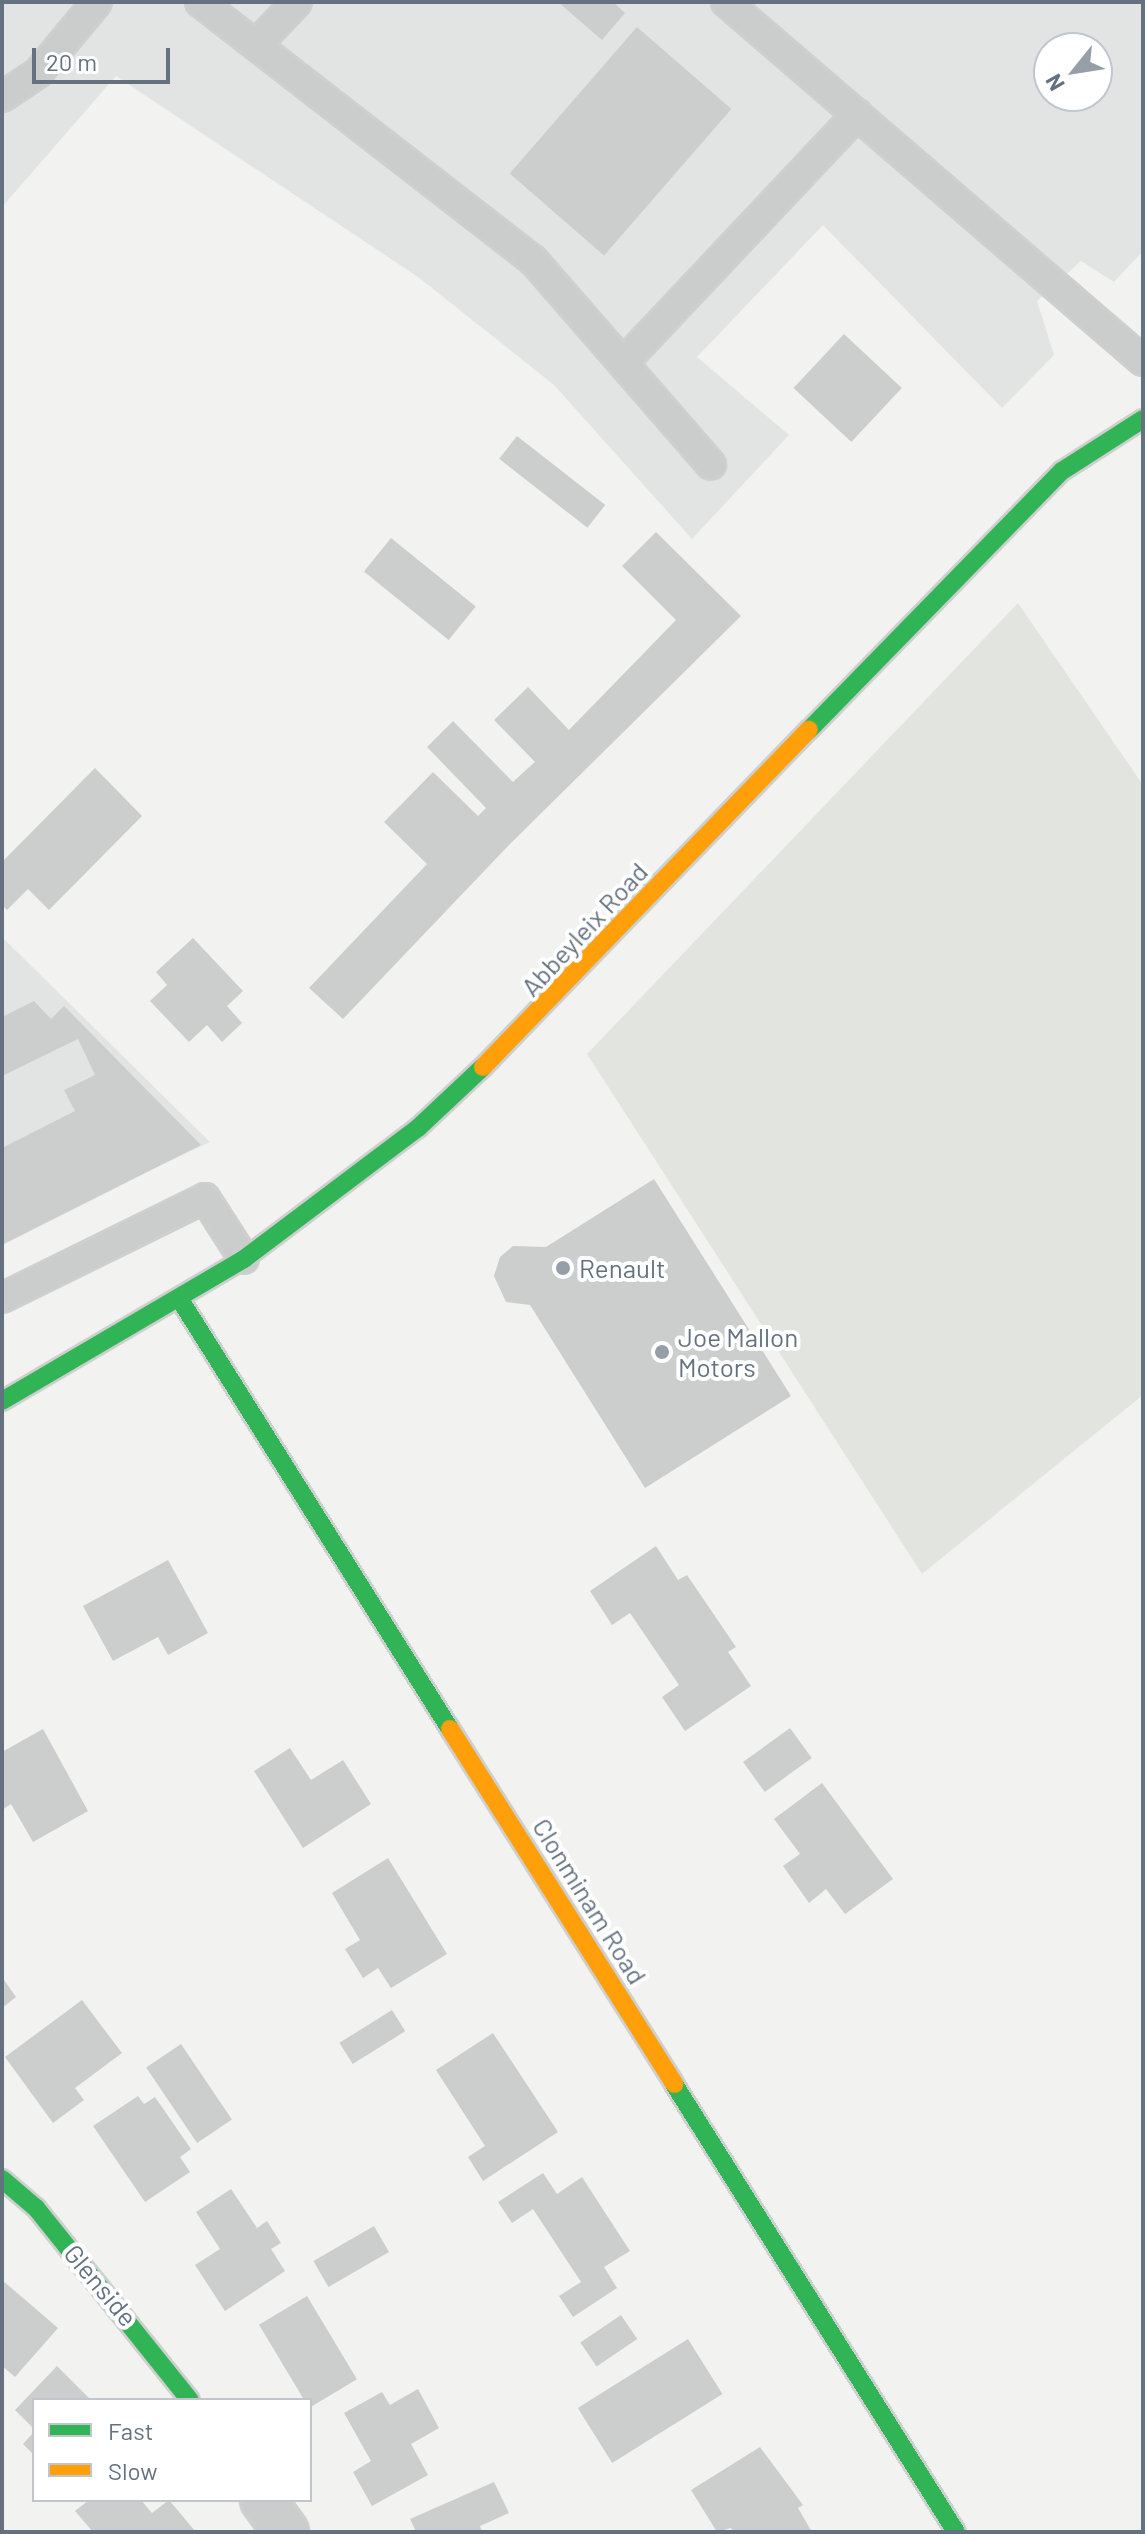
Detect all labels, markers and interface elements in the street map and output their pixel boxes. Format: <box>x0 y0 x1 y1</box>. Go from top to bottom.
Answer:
scale bar <box>36 32 174 82</box>
north arrow <box>1033 32 1113 112</box>
text: 20 m <box>46 47 97 76</box>
text: N <box>1039 70 1069 96</box>
street label: Abbeyleix Road <box>514 856 654 1002</box>
place label: Renault <box>579 1252 665 1284</box>
marker: Renault <box>554 1259 572 1277</box>
place label: Joe Mallon Motors <box>678 1321 798 1382</box>
marker: Joe Mallon Motors <box>653 1343 671 1361</box>
street label: Clonminam Road <box>527 1812 653 1990</box>
street label: Glenside <box>58 2238 144 2332</box>
legend <box>32 2398 312 2502</box>
text: Fast <box>108 2416 153 2445</box>
text: Slow <box>108 2456 157 2485</box>

